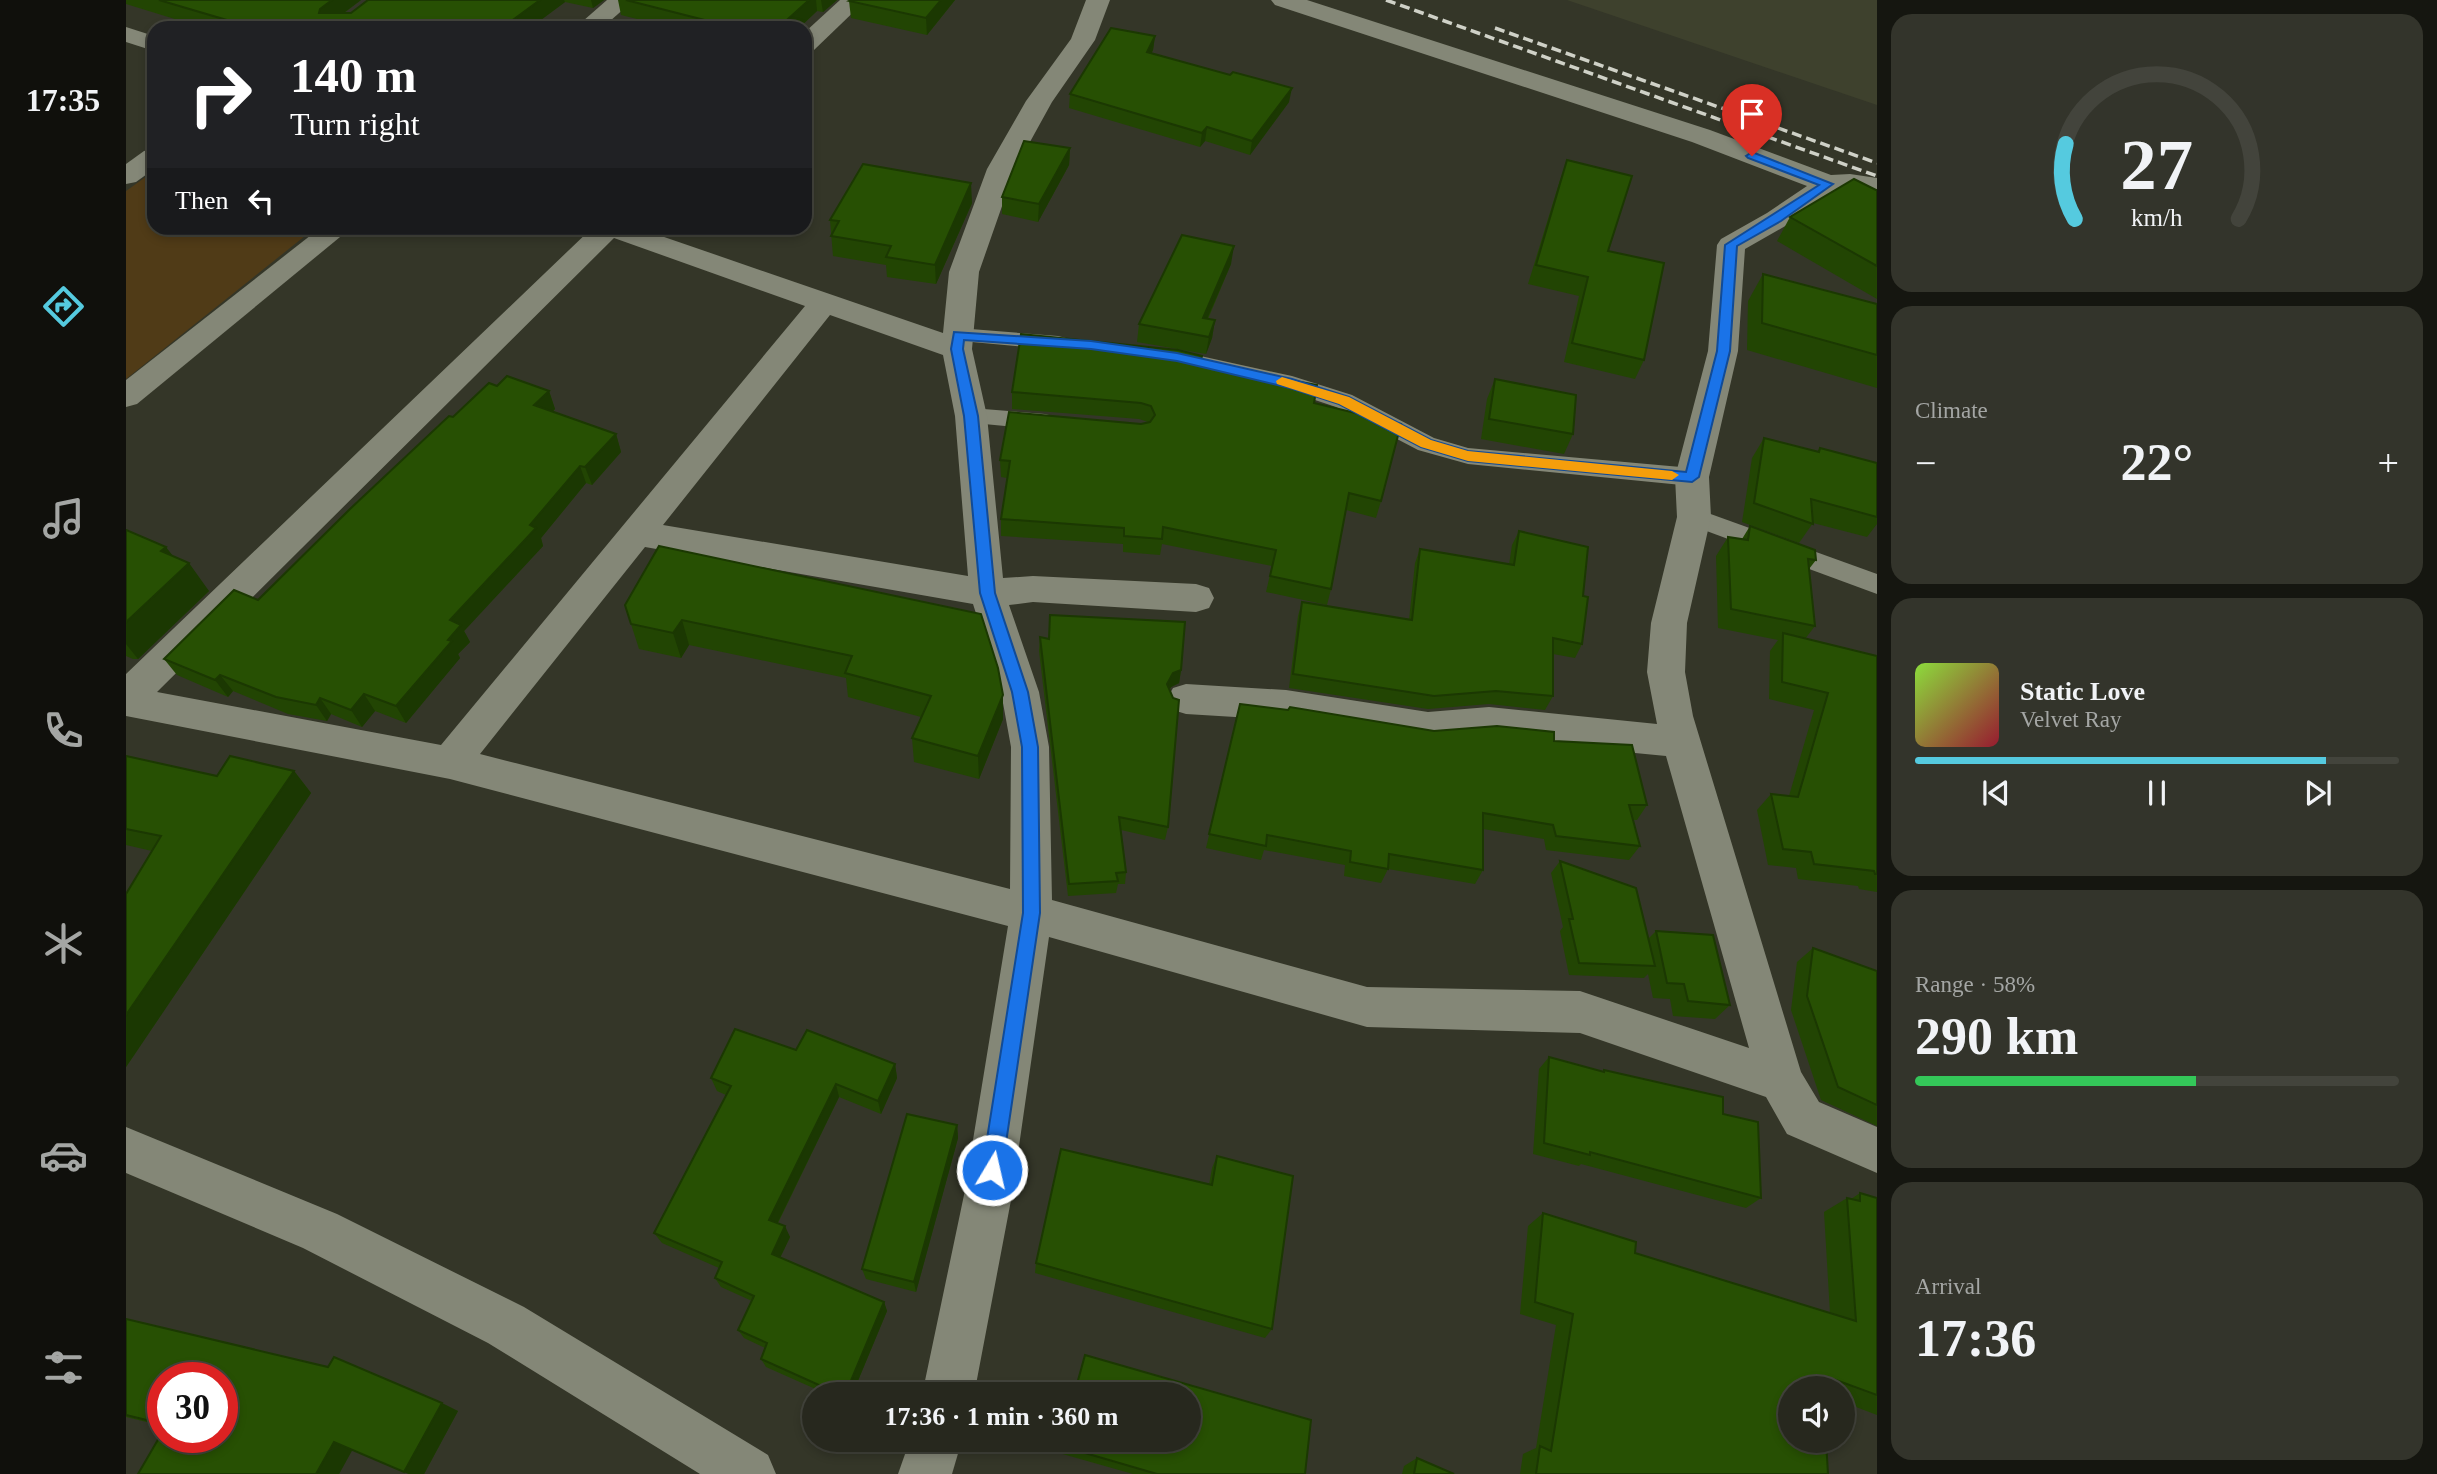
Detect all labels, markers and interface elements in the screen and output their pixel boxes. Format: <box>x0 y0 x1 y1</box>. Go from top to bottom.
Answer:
text: 140 m <box>290 48 417 103</box>
icon: right <box>175 49 266 140</box>
text: 17:35 <box>26 82 100 118</box>
pin <box>1722 84 1782 156</box>
icon: arrive <box>1733 95 1771 133</box>
text: Turn right <box>290 106 420 142</box>
text: 27 <box>2121 124 2193 205</box>
icon: left <box>242 182 280 220</box>
text: Then <box>175 186 228 215</box>
text: km/h <box>2131 204 2183 231</box>
icon: directions <box>39 282 88 331</box>
text: Climate <box>1915 398 1988 423</box>
text: 22° <box>2121 434 2193 491</box>
text: − <box>1915 442 1936 484</box>
text: + <box>2378 442 2399 484</box>
icon: music <box>39 494 88 543</box>
text: Static Love <box>2020 677 2145 706</box>
icon: phone <box>39 706 88 755</box>
text: Velvet Ray <box>2020 707 2122 732</box>
icon: previous <box>1977 774 2015 812</box>
icon: pause <box>2138 774 2176 812</box>
icon: next <box>2299 774 2337 812</box>
icon: climate <box>39 919 88 968</box>
text: Range · 58% <box>1915 972 2035 997</box>
text: 290 km <box>1915 1008 2078 1065</box>
icon: car <box>39 1131 88 1180</box>
position arrow <box>955 1133 1029 1207</box>
text: Arrival <box>1915 1274 1981 1299</box>
text: 17:36 <box>1915 1310 2036 1367</box>
icon: filters <box>39 1343 88 1392</box>
speed limit sign: 30 <box>147 1362 238 1453</box>
map controls <box>1778 1376 1855 1453</box>
button: sound <box>1778 1376 1855 1453</box>
text: 17:36 · 1 min · 360 m <box>885 1402 1119 1431</box>

